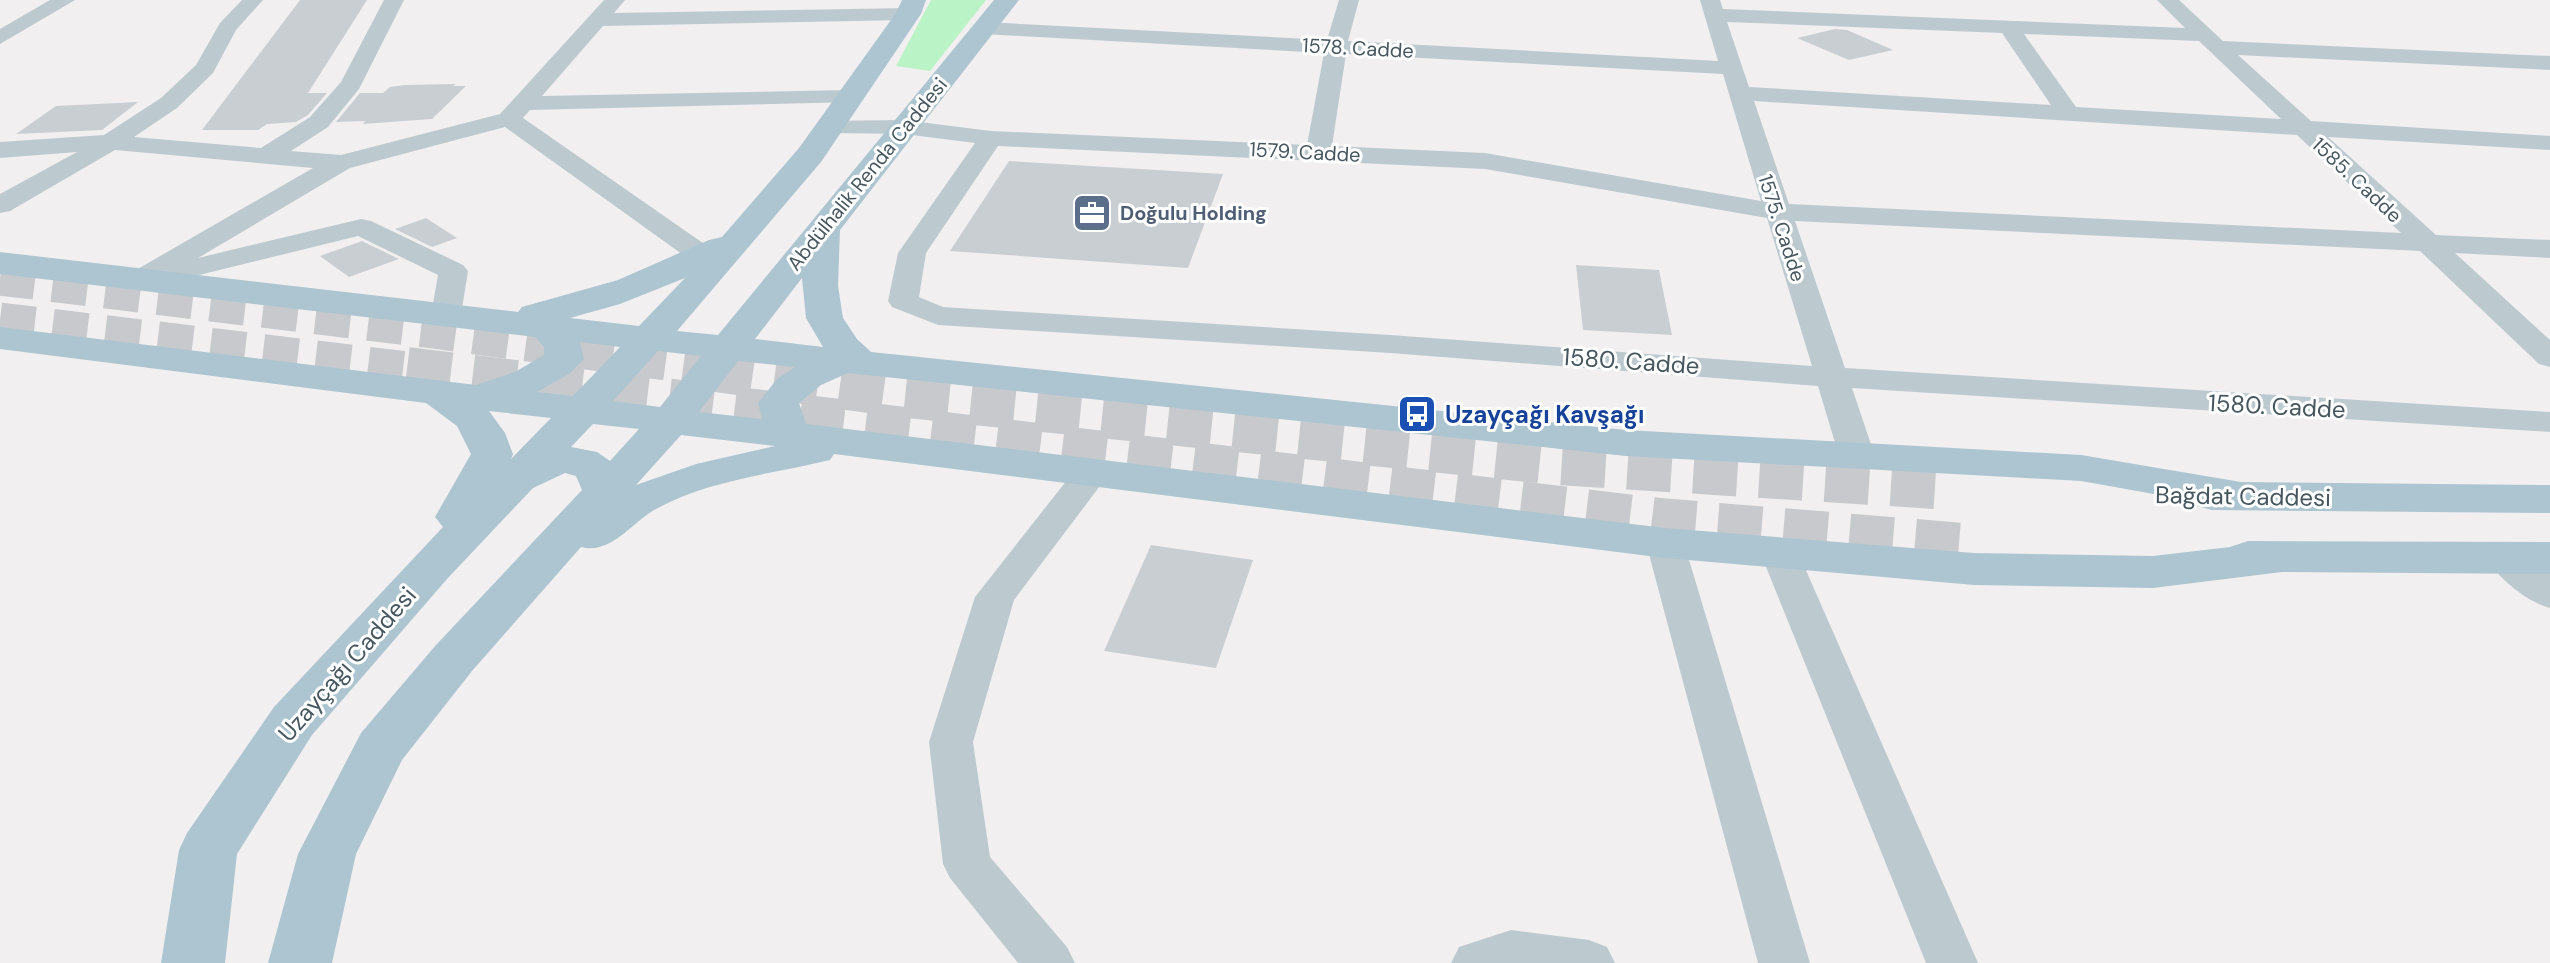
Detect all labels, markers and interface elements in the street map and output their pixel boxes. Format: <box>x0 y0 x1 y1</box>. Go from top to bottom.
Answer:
street label: 1578. Cadde <box>1302 32 1414 64</box>
street label: Abdülhalik Renda Caddesi <box>781 72 953 276</box>
street label: 1585. Cadde <box>2307 132 2407 228</box>
street label: 1579. Cadde <box>1249 136 1361 168</box>
street label: 1575. Cadde <box>1752 171 1812 285</box>
office icon: Doğulu Holding <box>1071 192 1113 234</box>
place label: Doğulu Holding <box>1120 200 1267 226</box>
street label: 1580. Cadde <box>1561 341 1701 381</box>
street label: 1580. Cadde <box>2208 387 2346 425</box>
bus stop icon: Uzayçağı Kavşağı <box>1396 393 1438 435</box>
place label: Uzayçağı Kavşağı <box>1445 399 1644 430</box>
street label: Bağdat Caddesi <box>2155 479 2331 513</box>
street label: Uzayçağı Caddesi <box>271 580 423 748</box>

